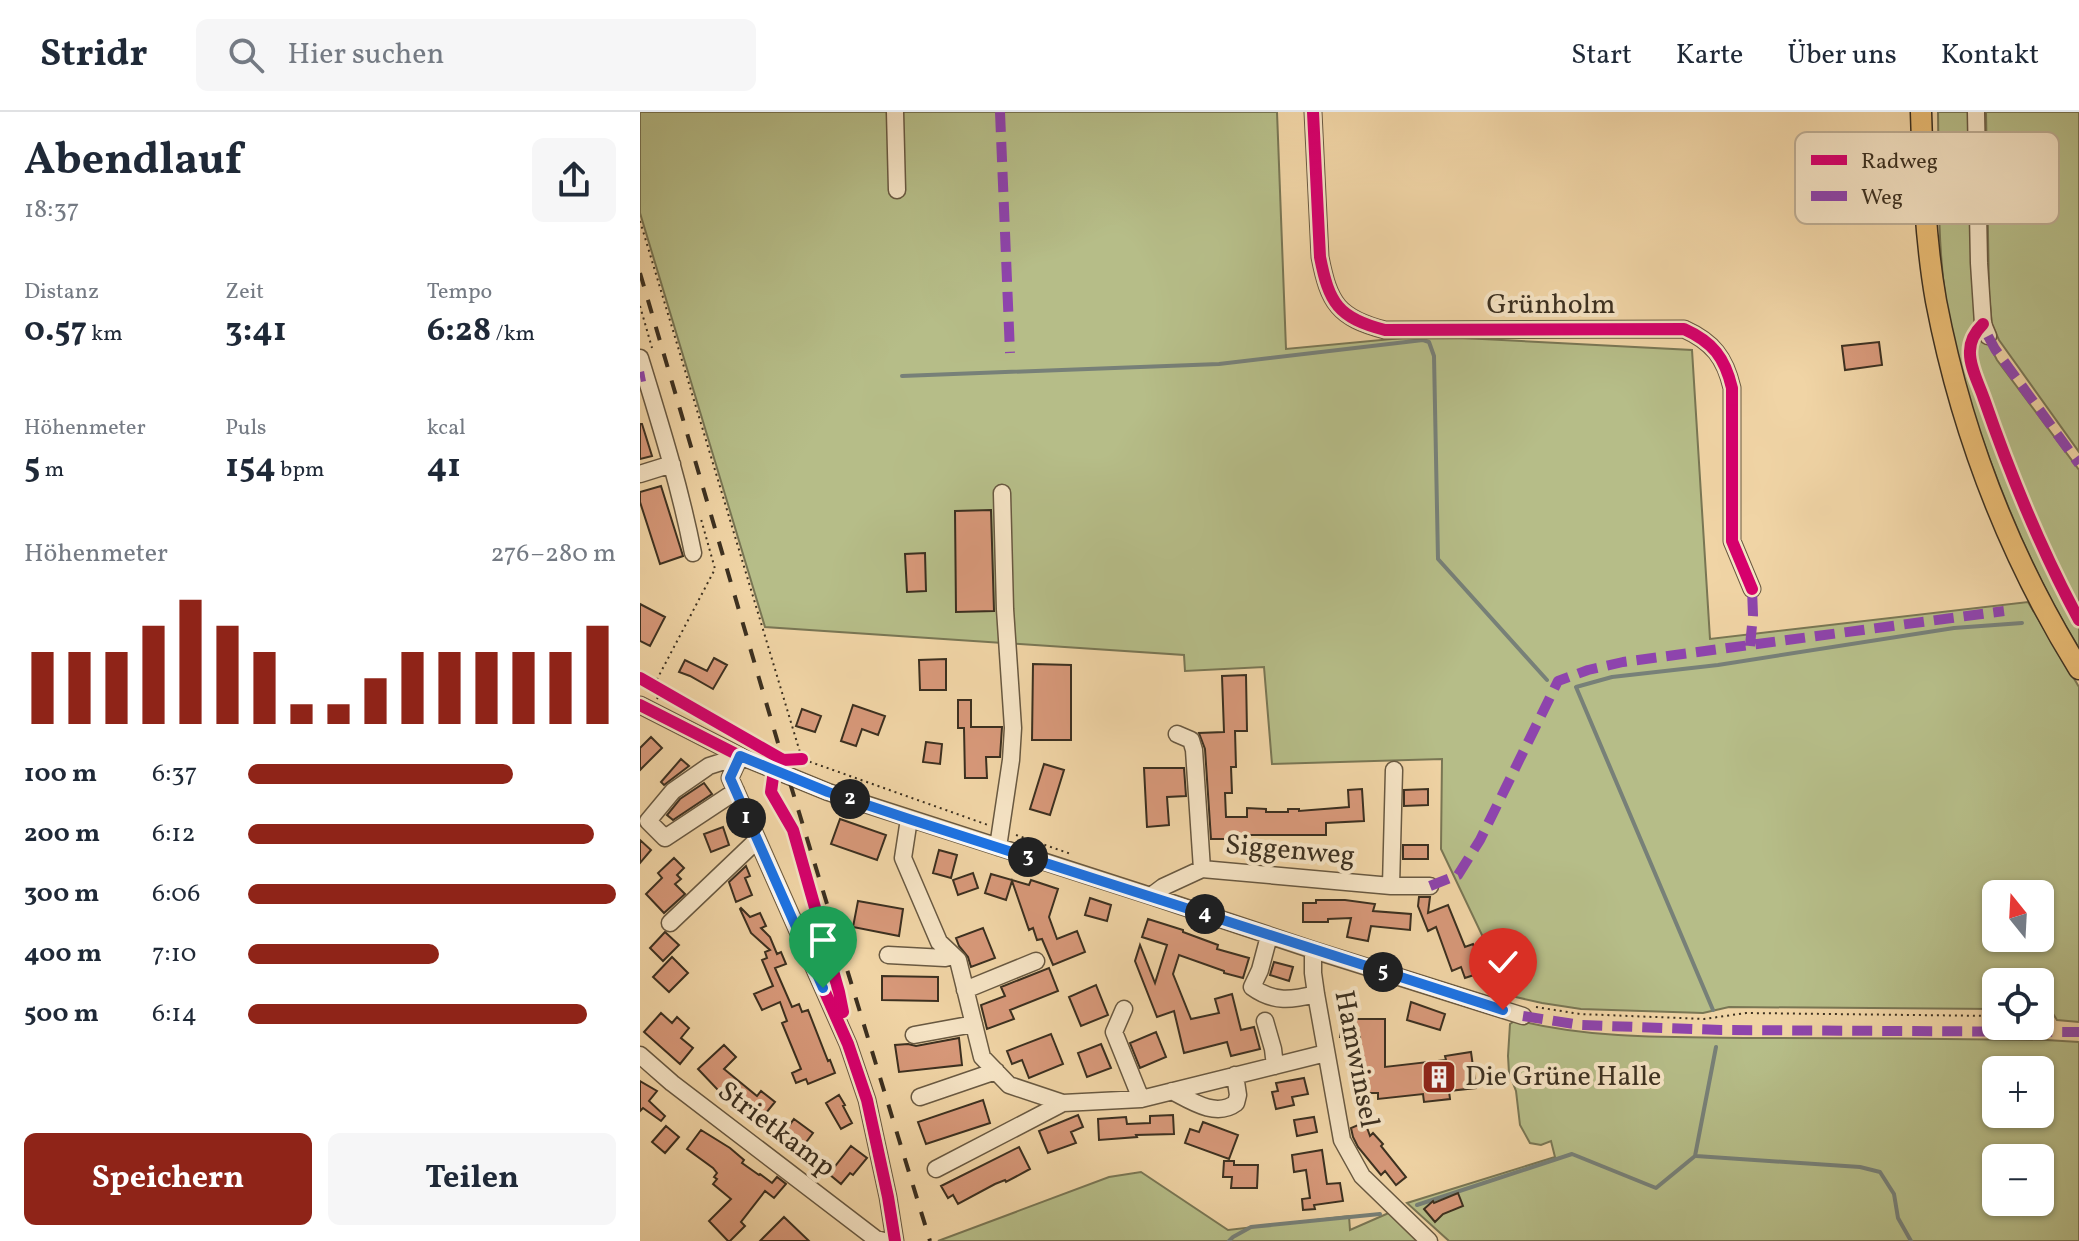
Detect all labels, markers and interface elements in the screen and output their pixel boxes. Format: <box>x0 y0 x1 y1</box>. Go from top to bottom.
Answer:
search box <box>196 19 756 91</box>
text: Stridr <box>40 29 148 82</box>
icon: search <box>224 33 268 77</box>
text: Hier suchen <box>288 34 444 76</box>
text: Start <box>1571 36 1632 75</box>
text: Karte <box>1676 36 1743 75</box>
text: Über uns <box>1787 36 1897 75</box>
text: Kontakt <box>1941 36 2039 75</box>
text: Abendlauf <box>24 131 242 192</box>
legend <box>1795 132 2059 224</box>
button: share <box>532 138 616 222</box>
text: Radweg <box>1861 147 1938 178</box>
text: Weg <box>1861 183 1903 214</box>
text: 18:37 <box>24 192 79 228</box>
text: Distanz <box>24 277 99 308</box>
text: Zeit <box>225 277 264 308</box>
text: Tempo <box>427 277 492 308</box>
street label: Grünholm <box>1486 286 1616 325</box>
text: 0.57 <box>24 308 87 355</box>
text: 3:41 <box>225 308 287 355</box>
text: 6:28 <box>427 308 491 355</box>
text: km <box>87 319 123 350</box>
text: /km <box>491 319 535 350</box>
text: Höhenmeter <box>24 413 146 444</box>
text: Puls <box>225 413 267 444</box>
text: kcal <box>427 413 466 444</box>
text: 5 <box>24 444 40 491</box>
text: 154 <box>225 444 276 491</box>
text: 41 <box>427 444 461 491</box>
text: m <box>40 455 64 486</box>
text: bpm <box>276 455 324 486</box>
text: Höhenmeter <box>24 536 168 572</box>
text: 276–280 m <box>490 536 616 572</box>
text: 100 m <box>24 756 97 792</box>
text: 6:37 <box>152 756 197 792</box>
pin: 2 <box>830 779 870 819</box>
text: 2 <box>844 783 856 814</box>
pin: 1 <box>726 798 766 838</box>
text: 1 <box>742 802 750 833</box>
text: 200 m <box>24 816 100 852</box>
text: 6:12 <box>152 816 195 852</box>
street label: Siggenweg <box>1223 826 1357 876</box>
pin: 3 <box>1008 837 1048 877</box>
text: 3 <box>1022 841 1034 872</box>
text: 300 m <box>24 876 100 912</box>
text: 6:06 <box>152 876 200 912</box>
north arrow <box>1982 880 2054 952</box>
map controls <box>1982 880 2054 1216</box>
pin: 4 <box>1185 894 1225 934</box>
text: 4 <box>1198 898 1212 929</box>
pin <box>789 906 857 988</box>
icon: arrive <box>801 918 845 962</box>
pin <box>1469 928 1537 1010</box>
text: 400 m <box>24 936 102 972</box>
text: 7:10 <box>152 936 196 972</box>
icon: check <box>1481 940 1525 984</box>
pin: 5 <box>1363 952 1403 992</box>
text: 5 <box>1378 956 1388 987</box>
button: locate <box>1982 968 2054 1040</box>
street label: Hamwinsel <box>1324 987 1388 1131</box>
text: 500 m <box>24 996 99 1032</box>
text: 6:14 <box>152 996 197 1032</box>
button: + <box>1982 1056 2054 1128</box>
building icon: Die Grüne Halle <box>1420 1058 1458 1096</box>
place label: Die Grüne Halle <box>1465 1058 1661 1097</box>
street label: Strietkamp <box>709 1073 843 1187</box>
button: Speichern <box>24 1133 312 1225</box>
button: Teilen <box>328 1133 616 1225</box>
button: − <box>1982 1144 2054 1216</box>

